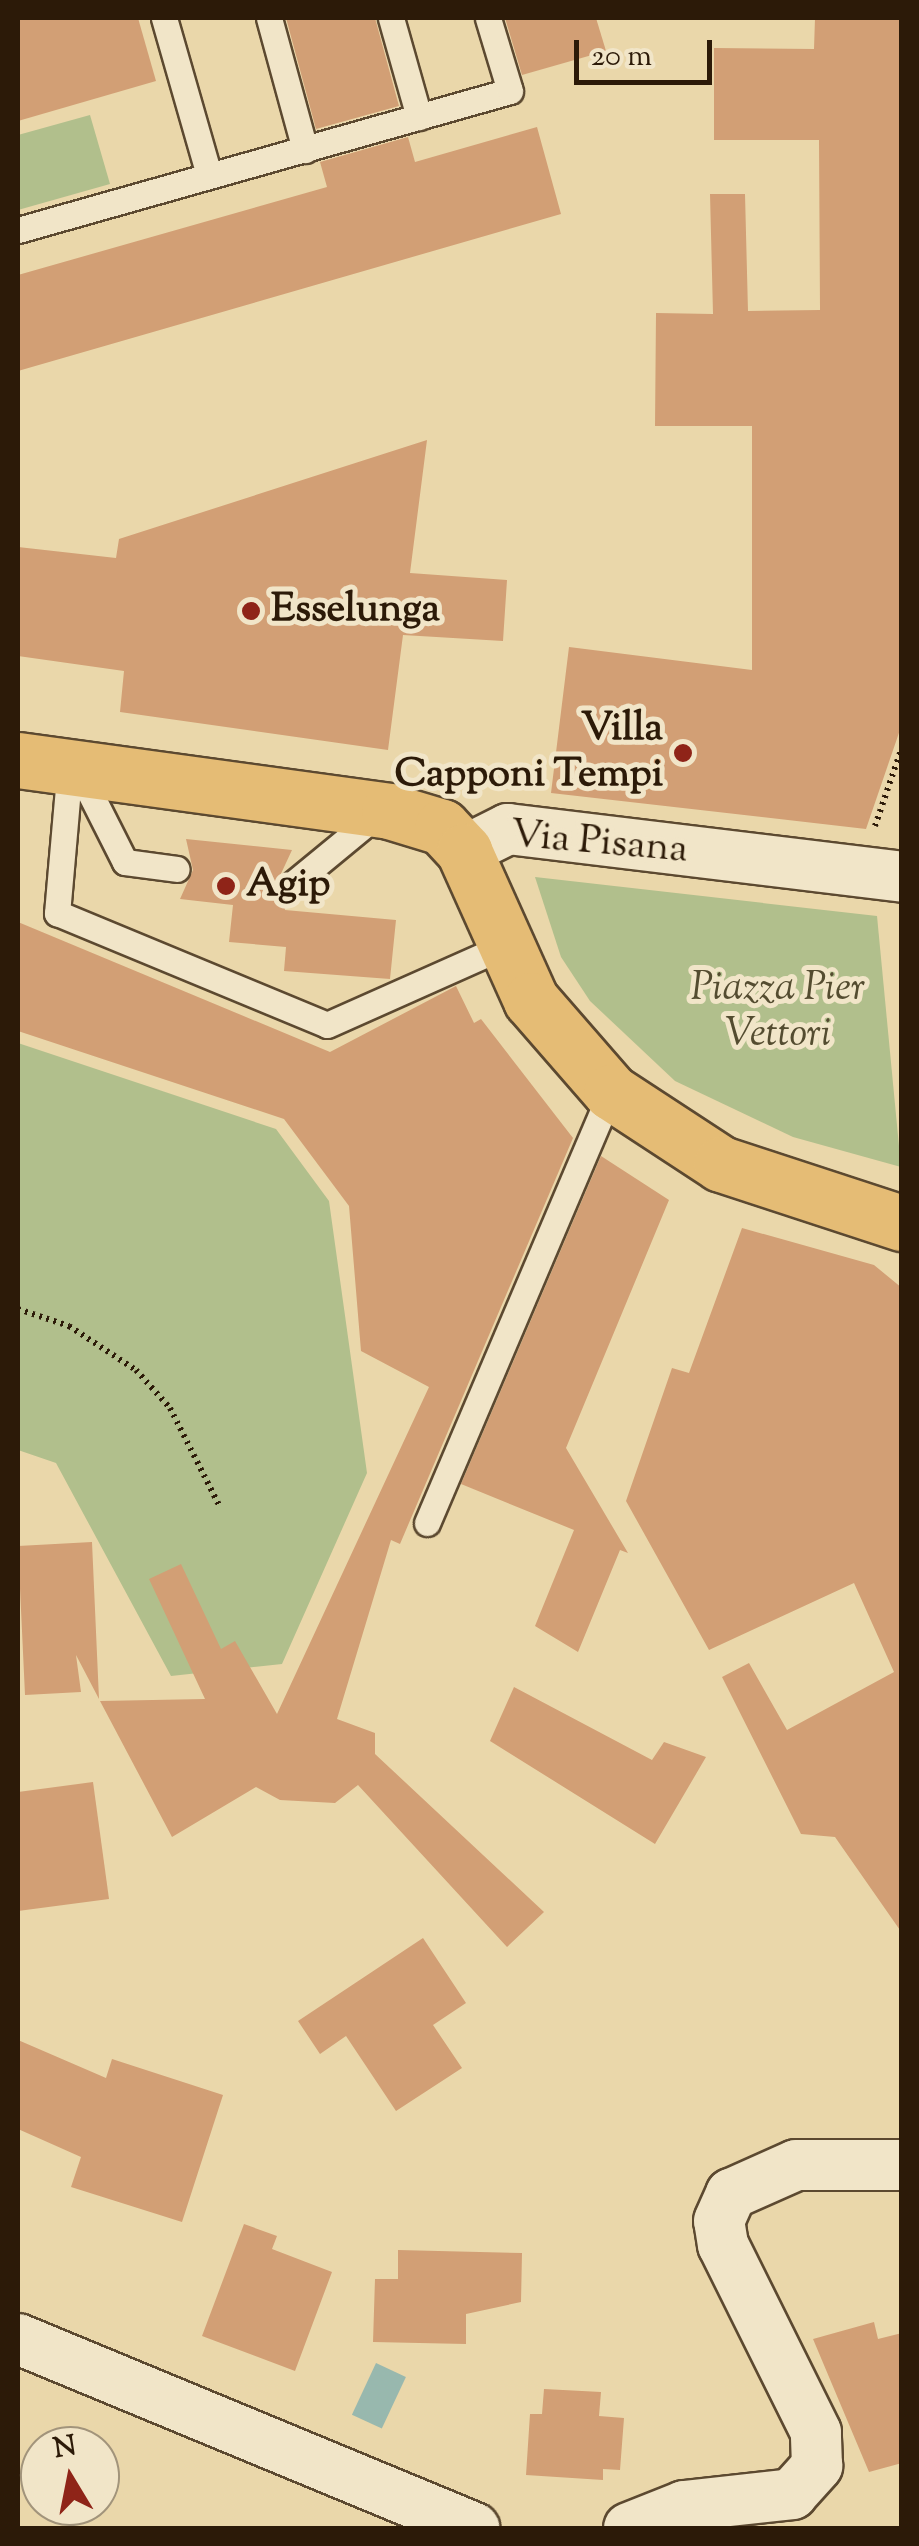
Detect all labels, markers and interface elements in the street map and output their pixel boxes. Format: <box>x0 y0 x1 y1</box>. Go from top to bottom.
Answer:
scale bar <box>579 20 716 82</box>
text: 20 m <box>591 36 652 79</box>
place label: Esselunga <box>271 587 440 635</box>
marker: Esselunga <box>240 600 262 622</box>
place label: Villa Capponi Tempi <box>394 706 663 800</box>
marker: Villa Capponi Tempi <box>672 742 694 764</box>
street label: Via Pisana <box>508 812 690 876</box>
place label: Agip <box>246 862 331 910</box>
marker: Agip <box>215 875 237 897</box>
park label: Piazza Pier Vettori <box>691 966 865 1060</box>
north arrow <box>20 2426 120 2526</box>
text: N <box>51 2427 80 2470</box>

